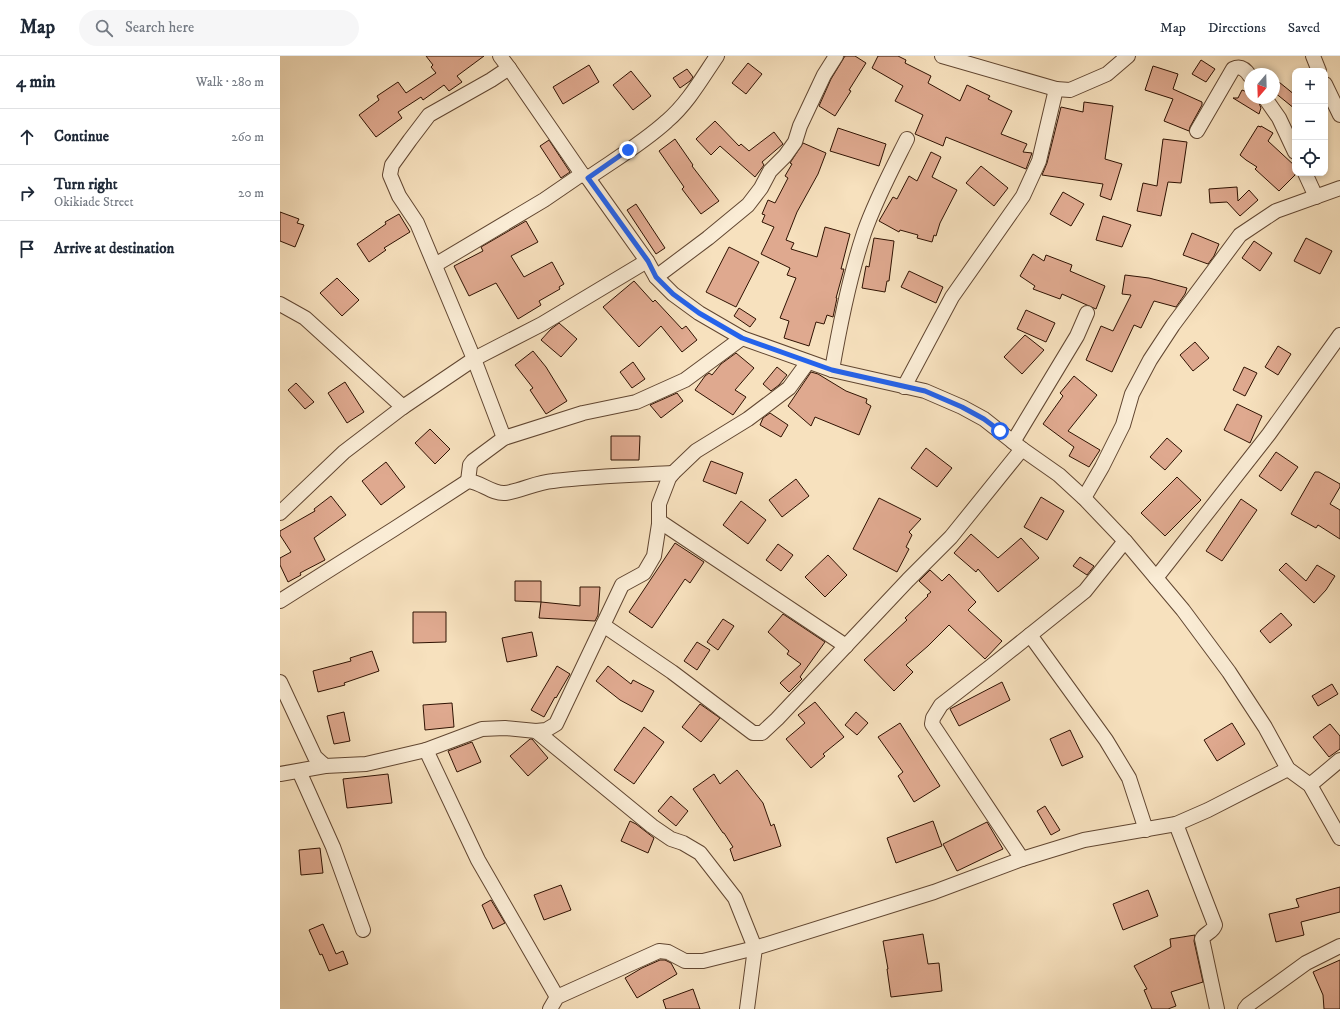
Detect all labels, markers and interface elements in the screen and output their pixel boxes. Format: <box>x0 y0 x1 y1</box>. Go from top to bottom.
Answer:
search box <box>79 10 359 46</box>
text: Map <box>20 16 55 39</box>
icon: search <box>93 17 115 39</box>
text: Search here <box>125 18 194 37</box>
text: Map <box>1160 19 1186 37</box>
text: Directions <box>1208 19 1266 37</box>
text: Saved <box>1288 19 1320 37</box>
north arrow <box>1244 68 1280 104</box>
map controls <box>1292 68 1328 176</box>
button: + <box>1292 68 1328 104</box>
text: 4 min <box>16 71 55 93</box>
text: Walk · 280 m <box>196 74 264 90</box>
button: − <box>1292 104 1328 140</box>
icon: ahead <box>16 126 38 148</box>
text: Continue <box>54 127 109 146</box>
text: 260 m <box>231 129 264 145</box>
button: locate <box>1292 140 1328 176</box>
route end <box>619 141 637 159</box>
text: Turn right <box>54 175 117 194</box>
icon: right <box>16 182 38 204</box>
text: 20 m <box>238 185 264 201</box>
text: Okikiade Street <box>54 194 134 210</box>
icon: arrive <box>16 238 38 260</box>
text: Arrive at destination <box>54 239 174 258</box>
route start <box>991 422 1009 440</box>

